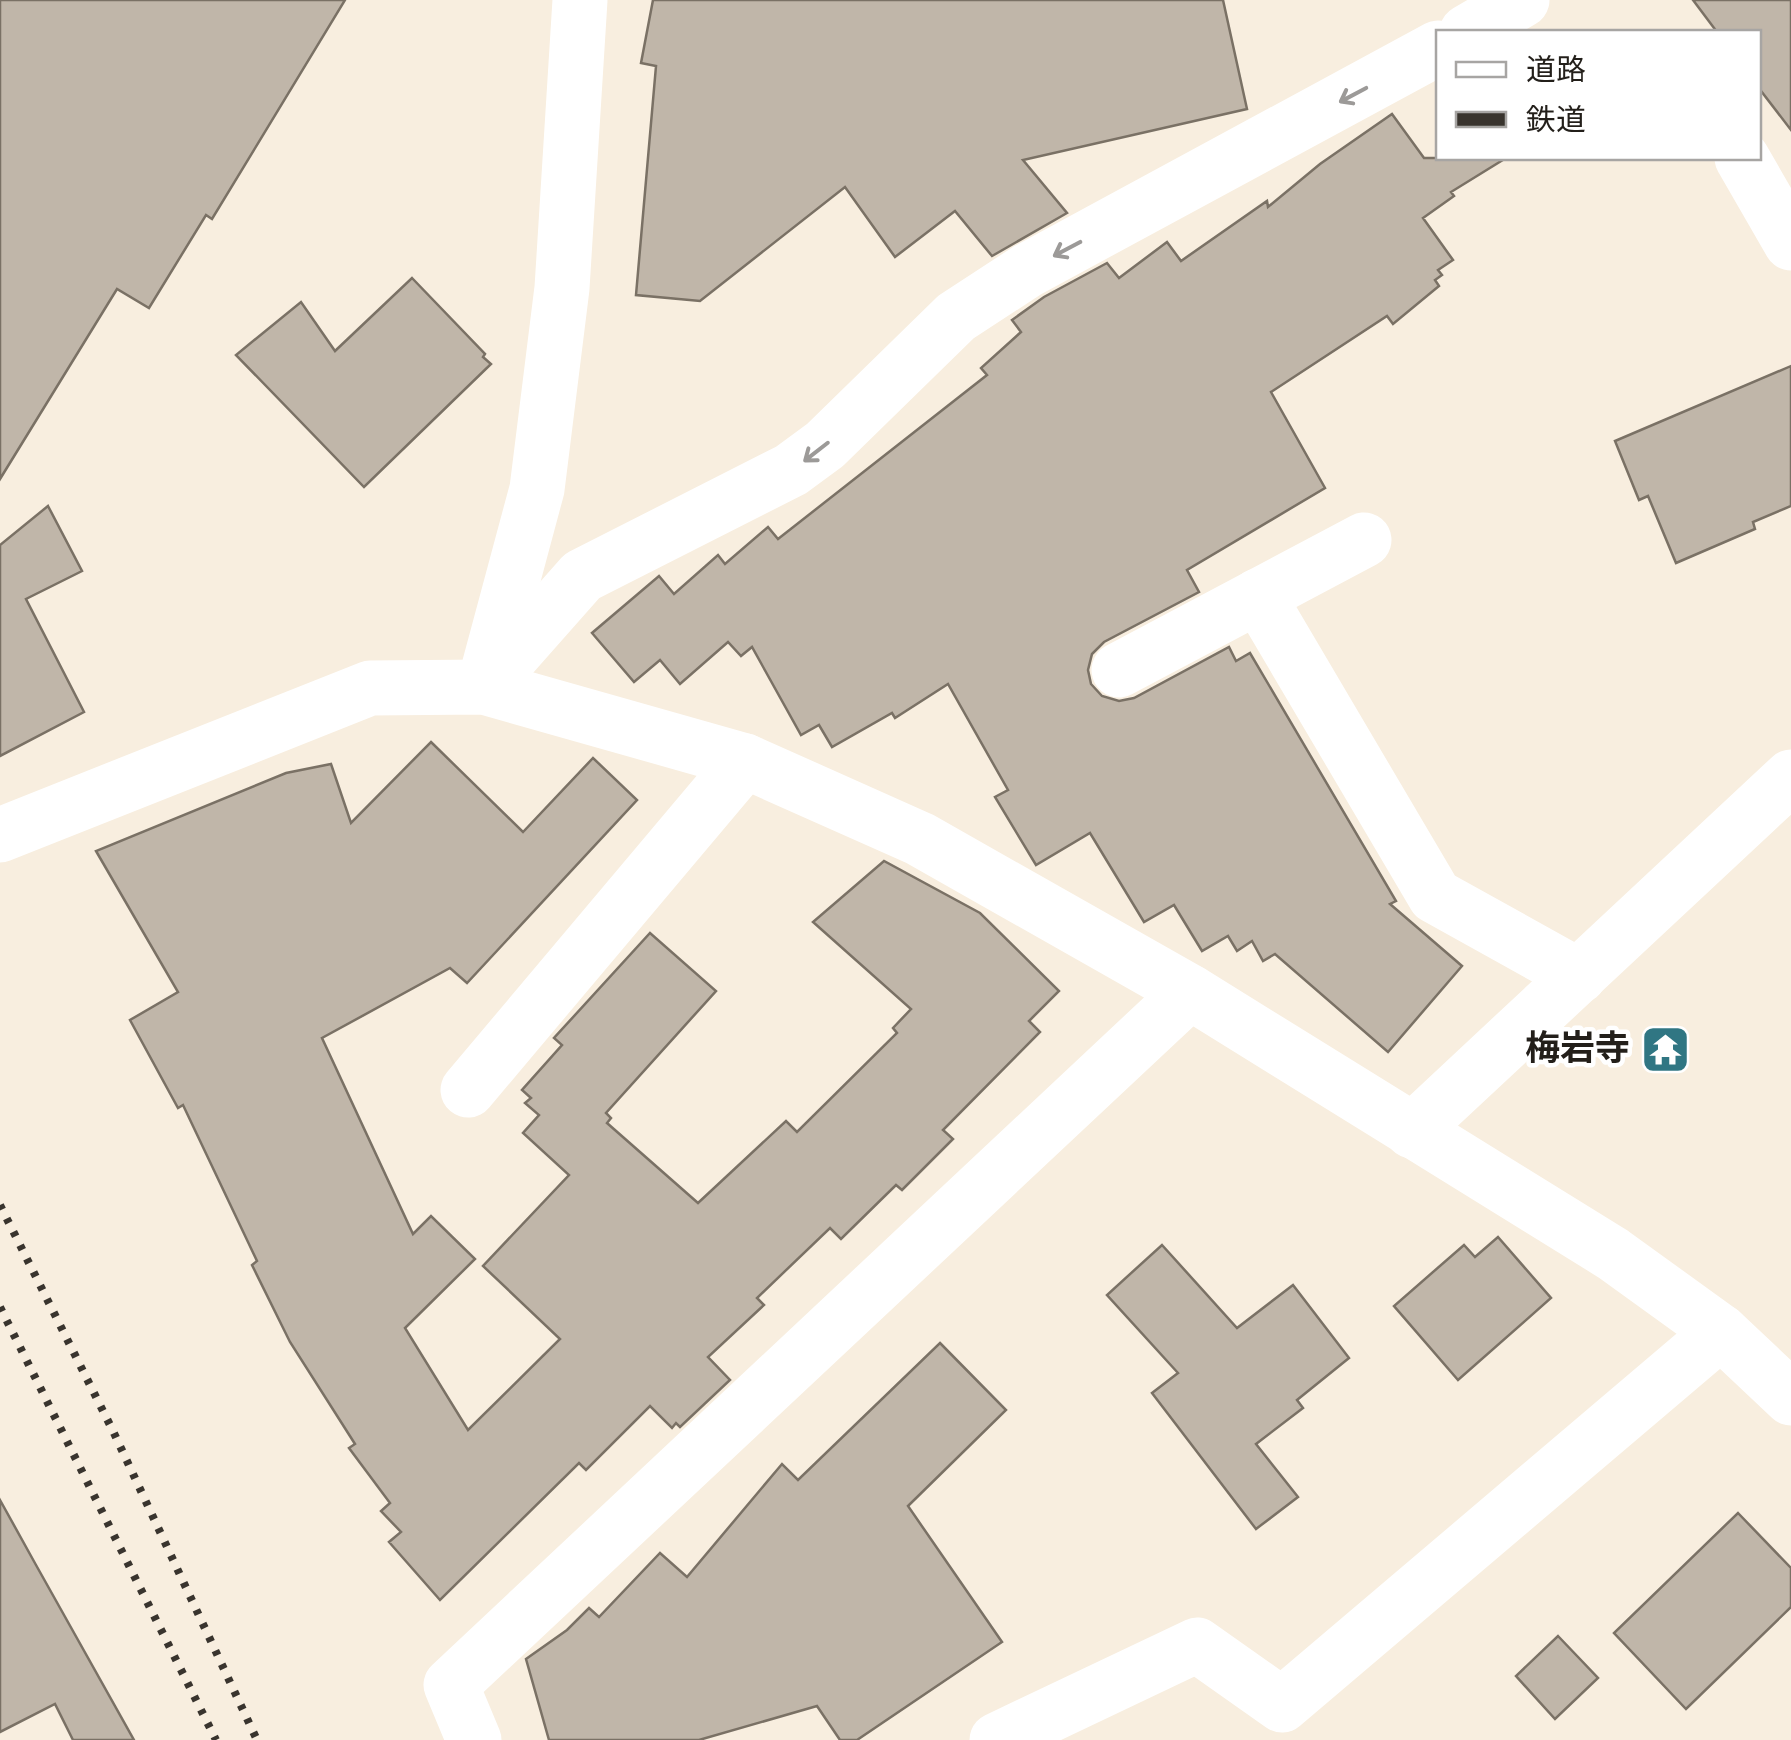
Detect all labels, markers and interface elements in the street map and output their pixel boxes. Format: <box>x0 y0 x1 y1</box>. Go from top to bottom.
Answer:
legend <box>1436 30 1761 160</box>
text: 道路 <box>1526 49 1586 92</box>
one-way arrow <box>1338 85 1368 105</box>
text: 鉄道 <box>1526 99 1586 142</box>
one-way arrow <box>1052 240 1082 259</box>
one-way arrow <box>803 441 829 463</box>
temple icon: 梅岩寺 <box>1639 1023 1691 1075</box>
place label: 梅岩寺 <box>1525 1024 1630 1074</box>

